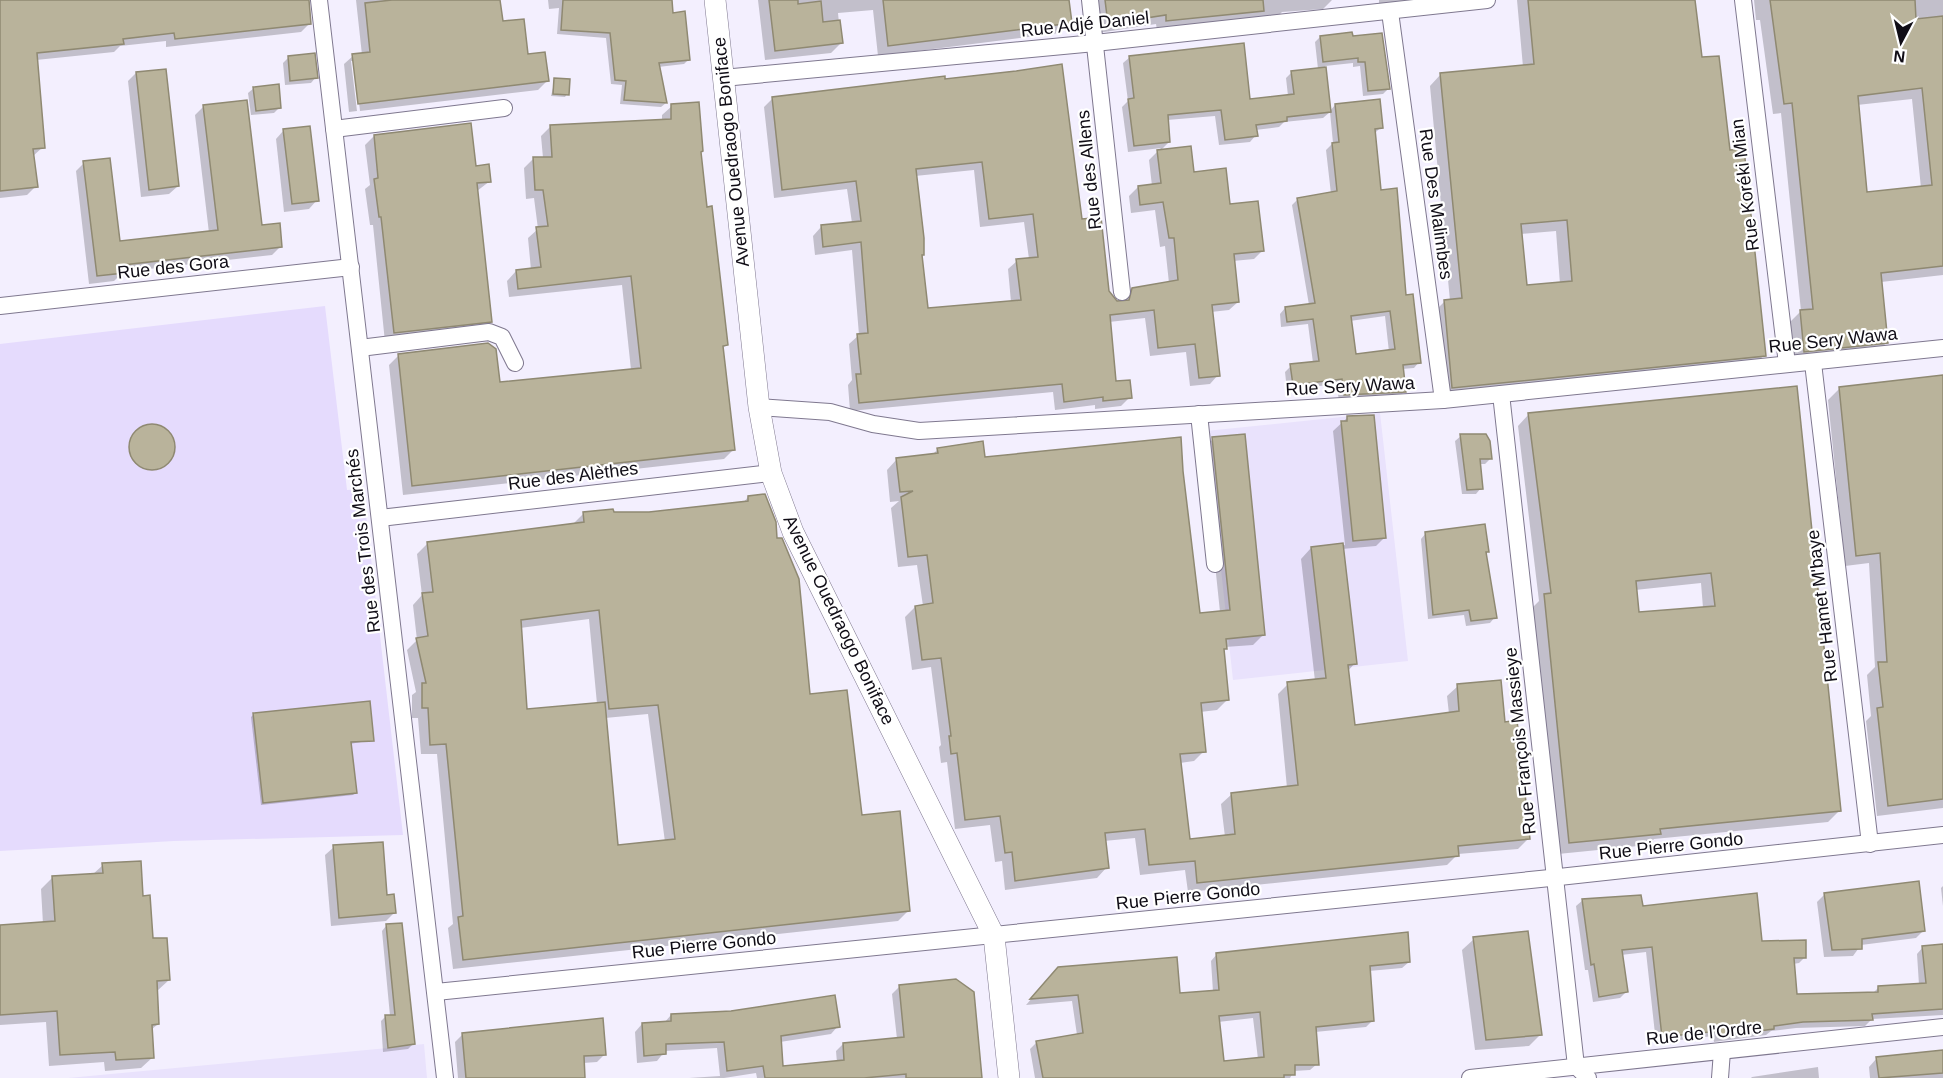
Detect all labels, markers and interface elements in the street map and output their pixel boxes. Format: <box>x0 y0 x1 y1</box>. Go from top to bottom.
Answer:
street label: Rue Adjé Daniel <box>1020 7 1150 41</box>
north arrow <box>1871 12 1931 72</box>
street label: Avenue Ouedraogo Boniface <box>709 36 753 268</box>
text: N <box>1892 47 1906 66</box>
street label: Rue des Allens <box>1073 109 1105 231</box>
street label: Rue Koréki Mian <box>1727 118 1763 252</box>
street label: Rue Des Malimbes <box>1416 127 1456 281</box>
street label: Rue des Gora <box>116 251 231 283</box>
street label: Rue Sery Wawa <box>1768 323 1899 357</box>
street label: Rue Sery Wawa <box>1285 373 1416 399</box>
street label: Rue des Trois Marchés <box>342 448 384 634</box>
street label: Rue des Alèthes <box>507 458 639 494</box>
street label: Avenue Ouedraogo Boniface <box>779 512 899 728</box>
street label: Rue Hamet M'baye <box>1803 529 1841 683</box>
street label: Rue François Massieye <box>1500 646 1540 836</box>
street label: Rue Pierre Gondo <box>1598 828 1744 864</box>
street label: Rue Pierre Gondo <box>1115 878 1261 914</box>
street label: Rue Pierre Gondo <box>631 927 777 963</box>
street label: Rue de l'Ordre <box>1645 1017 1763 1049</box>

